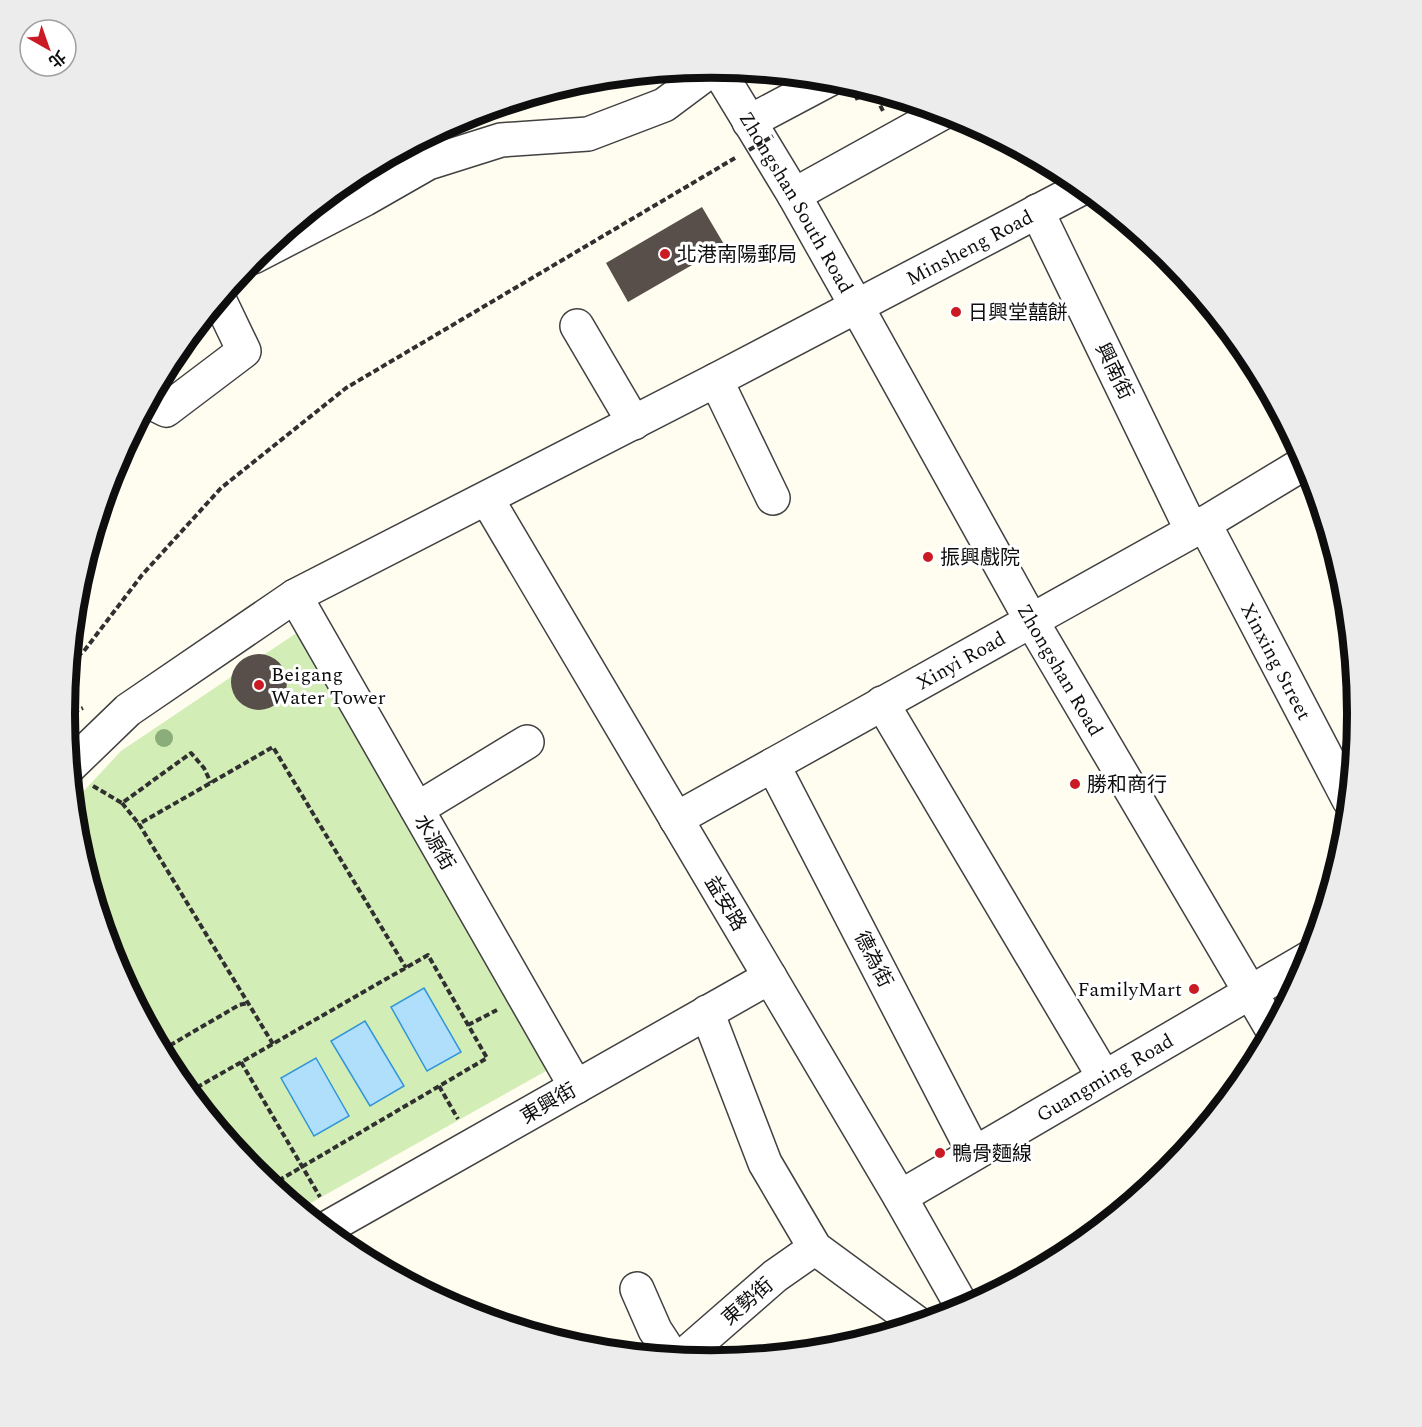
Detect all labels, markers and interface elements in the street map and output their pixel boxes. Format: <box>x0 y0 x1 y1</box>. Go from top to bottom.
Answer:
north arrow <box>18 18 78 78</box>
text: 北 <box>43 44 71 73</box>
street label: Zhongshan South Road <box>731 106 860 299</box>
street label: Minsheng Road <box>901 202 1039 294</box>
place label: 北港南陽郵局 <box>677 240 797 270</box>
marker: 北港南陽郵局 <box>658 247 672 261</box>
place label: 日興堂囍餅 <box>968 298 1068 328</box>
marker: 日興堂囍餅 <box>949 305 963 319</box>
street label: 興南街 <box>1087 338 1141 405</box>
place label: 振興戲院 <box>940 543 1020 573</box>
marker: 振興戲院 <box>921 550 935 564</box>
street label: Zhongshan Road <box>1009 598 1110 742</box>
street label: Xinxing Street <box>1232 598 1319 726</box>
street label: Xinyi Road <box>911 624 1011 698</box>
place label: Beigang Water Tower <box>271 660 386 713</box>
marker: Beigang Water Tower <box>252 678 266 692</box>
place label: 勝和商行 <box>1087 770 1167 800</box>
marker: 勝和商行 <box>1068 777 1082 791</box>
street label: 水源街 <box>406 809 462 876</box>
street label: 益安路 <box>697 870 753 937</box>
street label: 德為街 <box>846 926 900 993</box>
place label: FamilyMart <box>1078 975 1182 1005</box>
marker: FamilyMart <box>1187 982 1201 996</box>
street label: Guangming Road <box>1031 1026 1179 1130</box>
street label: 東興街 <box>515 1076 582 1132</box>
place label: 鴨骨麵線 <box>952 1139 1032 1169</box>
marker: 鴨骨麵線 <box>933 1146 947 1160</box>
street label: 東勢街 <box>715 1271 780 1333</box>

